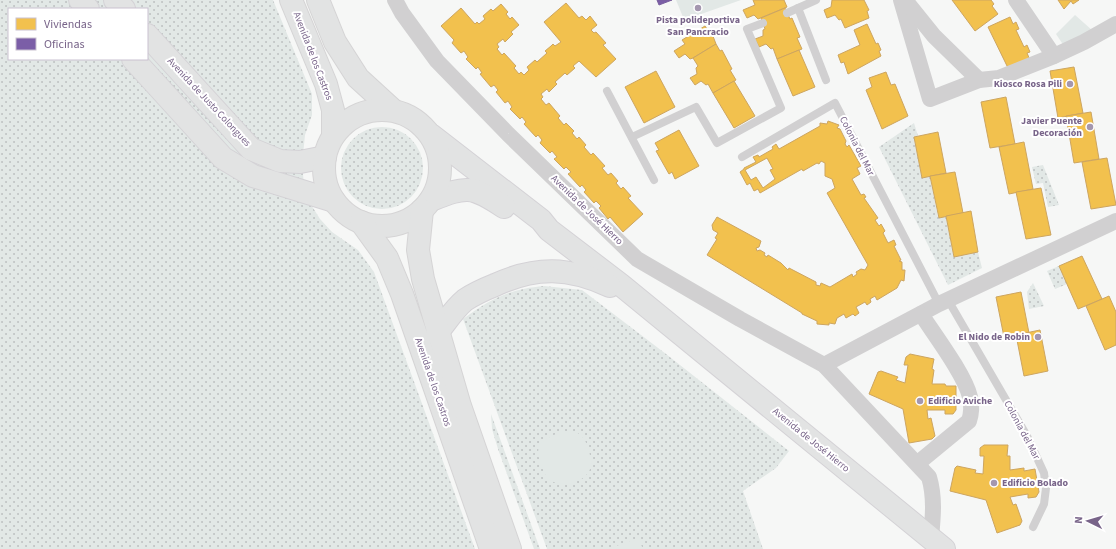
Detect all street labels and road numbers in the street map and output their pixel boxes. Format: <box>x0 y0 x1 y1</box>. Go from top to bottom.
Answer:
street label: Avenida de los Castros <box>290 10 336 102</box>
street label: Avenida de Justo Colongues <box>164 54 254 150</box>
street label: Colonia del Mar <box>836 114 878 179</box>
street label: Avenida de José Hierro <box>548 172 626 248</box>
street label: Avenida de los Castros <box>411 336 455 428</box>
street label: Colonia del Mar <box>1001 398 1044 462</box>
street label: Avenida de José Hierro <box>769 405 853 475</box>

